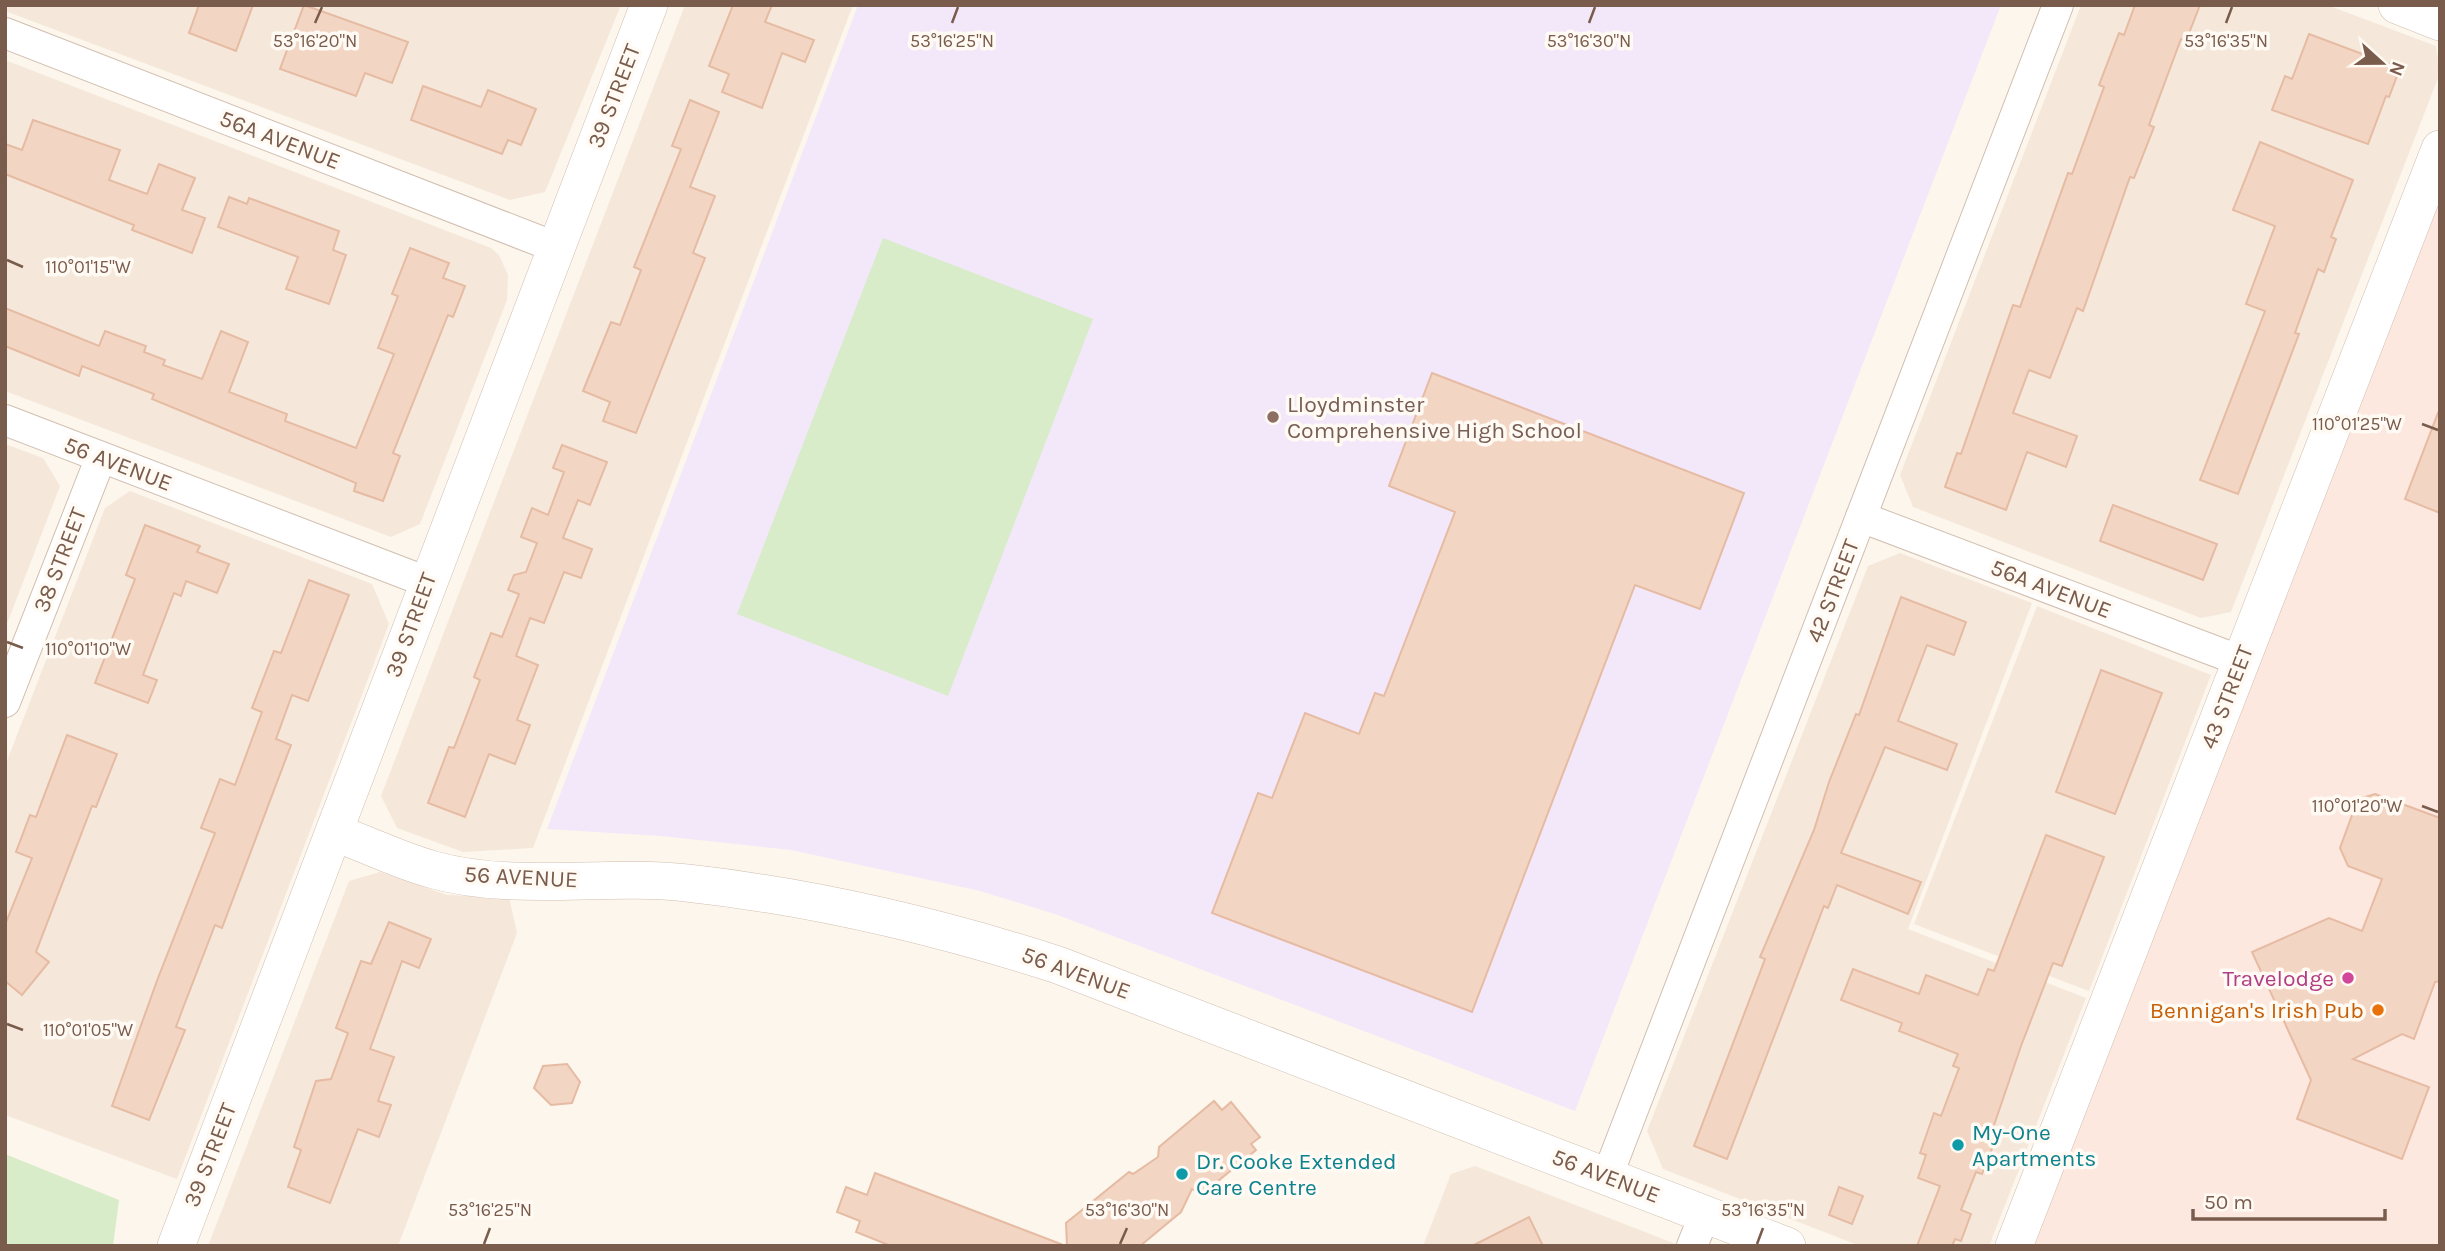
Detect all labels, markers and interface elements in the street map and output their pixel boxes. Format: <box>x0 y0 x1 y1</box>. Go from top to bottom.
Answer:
north arrow <box>2347 28 2417 98</box>
text: 53°16'20"N <box>273 30 357 52</box>
text: 53°16'25"N <box>910 30 994 52</box>
text: 53°16'30"N <box>1547 30 1631 52</box>
text: 53°16'35"N <box>2184 30 2268 52</box>
street label: 39 STREET <box>582 40 646 152</box>
text: N <box>2384 58 2410 79</box>
street label: 56A AVENUE <box>216 105 344 175</box>
text: 110°01'15"W <box>45 256 131 278</box>
place label: Lloydminster Comprehensive High School <box>1287 391 1582 444</box>
marker: Lloydminster Comprehensive High School <box>1265 409 1281 425</box>
text: 110°01'25"W <box>2312 413 2402 435</box>
street label: 56 AVENUE <box>60 431 176 497</box>
street label: 38 STREET <box>28 503 92 616</box>
street label: 42 STREET <box>1801 535 1865 646</box>
street label: 56A AVENUE <box>1987 554 2115 624</box>
street label: 39 STREET <box>380 569 443 681</box>
text: 110°01'10"W <box>45 638 131 660</box>
street label: 43 STREET <box>2195 641 2259 753</box>
text: 110°01'20"W <box>2312 795 2402 817</box>
street label: 56 AVENUE <box>464 861 578 893</box>
street label: 56 AVENUE <box>1018 941 1134 1005</box>
place label: Travelodge <box>2222 965 2334 992</box>
marker: Travelodge <box>2340 970 2356 986</box>
place label: Bennigan's Irish Pub <box>2150 997 2364 1024</box>
marker: Bennigan's Irish Pub <box>2370 1002 2386 1018</box>
text: 110°01'05"W <box>43 1019 133 1041</box>
street label: 39 STREET <box>178 1099 242 1211</box>
place label: My-One Apartments <box>1972 1119 2096 1172</box>
marker: My-One Apartments <box>1950 1137 1966 1153</box>
street label: 56 AVENUE <box>1548 1143 1664 1209</box>
place label: Dr. Cooke Extended Care Centre <box>1196 1148 1397 1201</box>
marker: Dr. Cooke Extended Care Centre <box>1174 1166 1190 1182</box>
scale bar <box>2193 1178 2386 1222</box>
text: 50 m <box>2204 1190 2253 1214</box>
text: 53°16'25"N <box>448 1199 532 1221</box>
text: 53°16'30"N <box>1085 1199 1169 1221</box>
text: 53°16'35"N <box>1721 1199 1805 1221</box>

